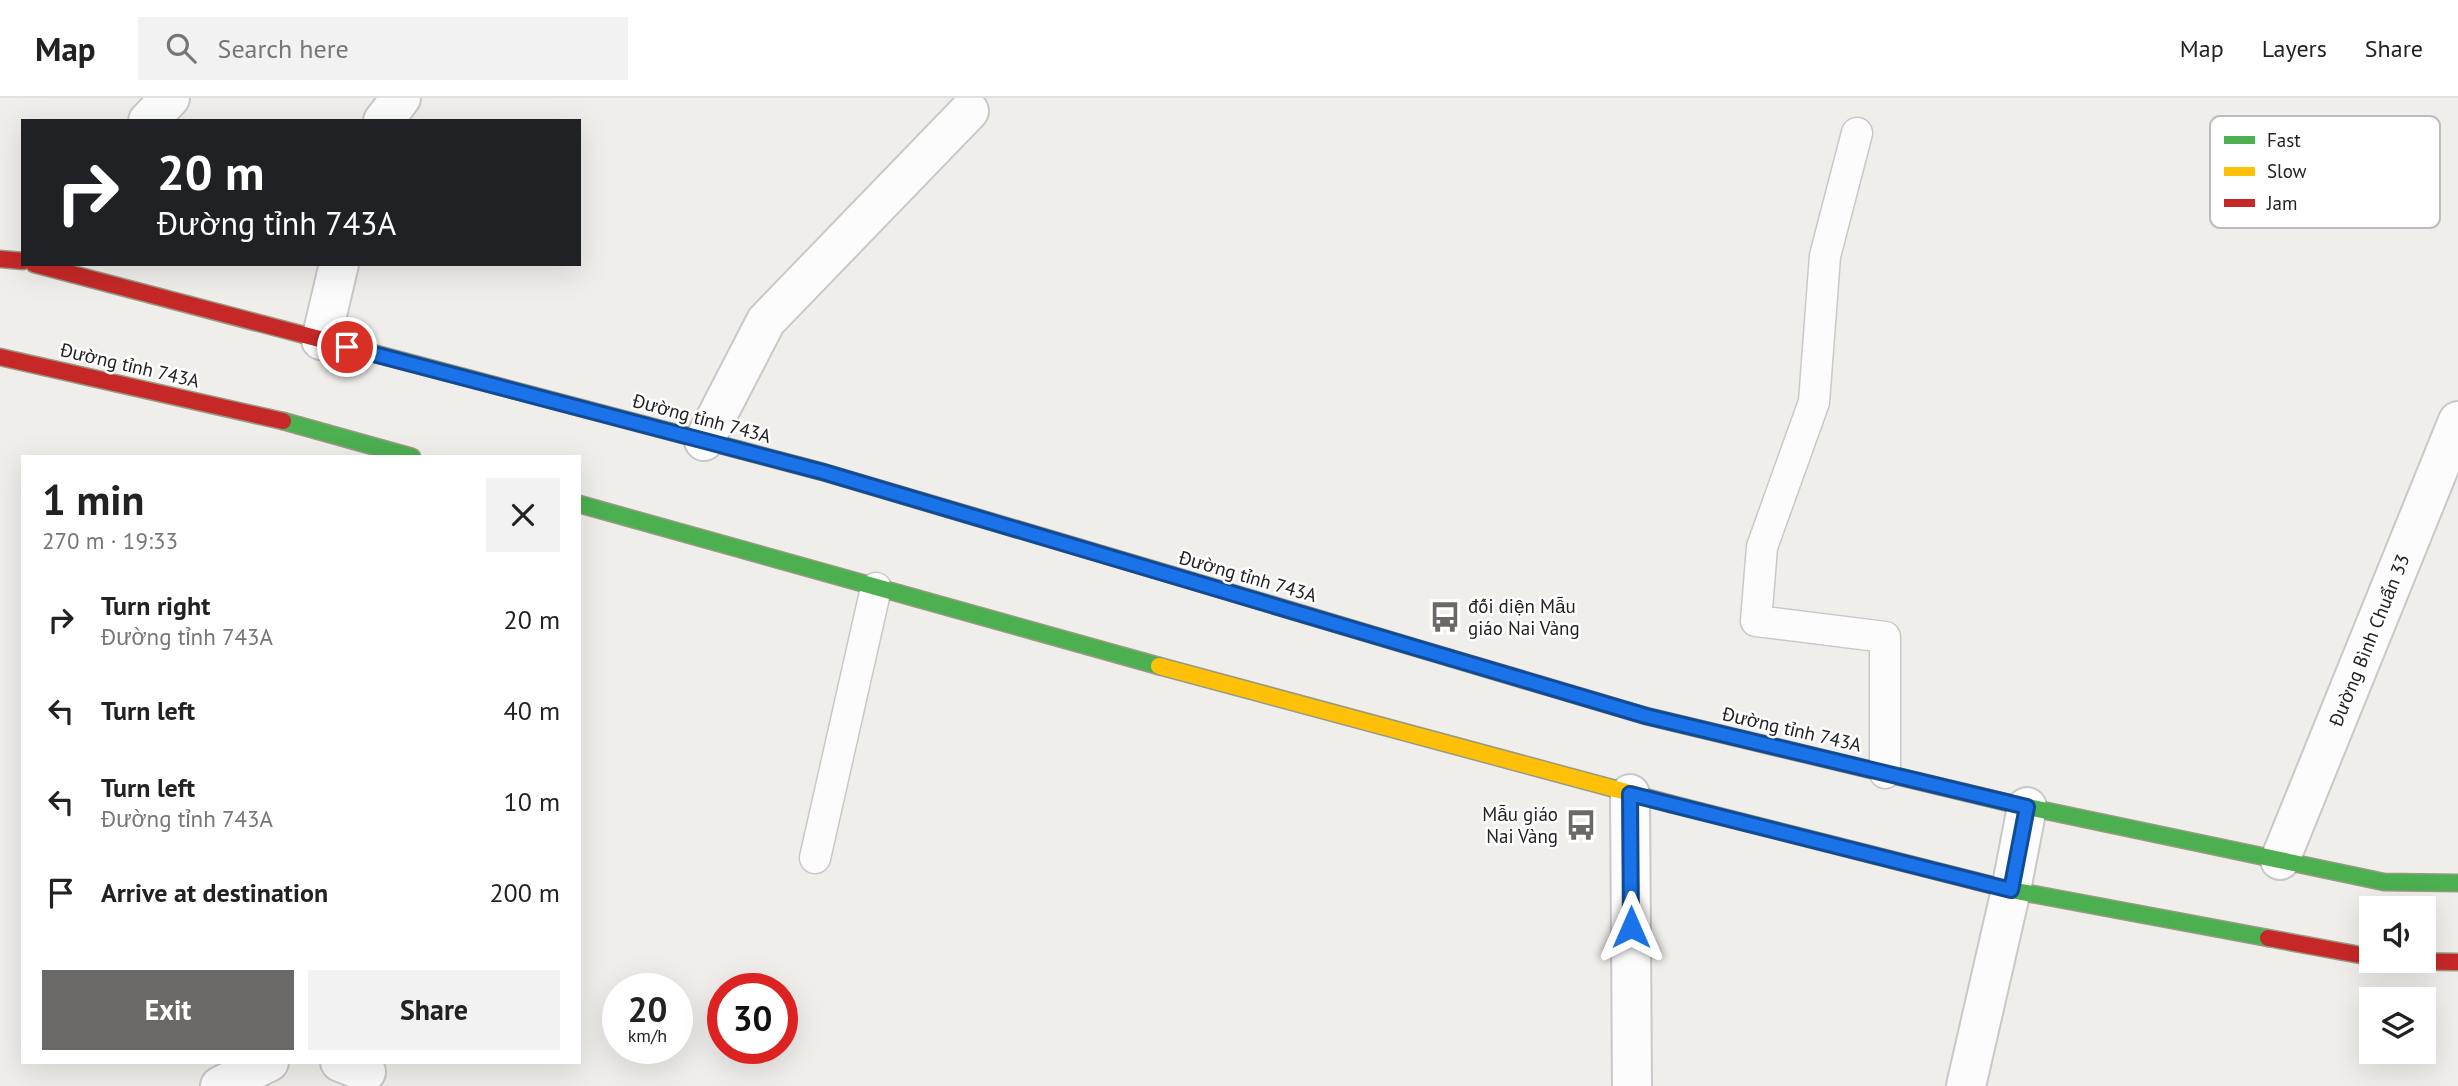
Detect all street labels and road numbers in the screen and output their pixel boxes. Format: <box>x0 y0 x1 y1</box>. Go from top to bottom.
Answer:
street label: Đường tỉnh 743A <box>57 337 202 393</box>
street label: Đường tỉnh 743A <box>629 388 774 448</box>
street label: Đường tỉnh 743A <box>1175 545 1320 607</box>
street label: Đường Bình Chuẩn 33 <box>2323 550 2415 731</box>
street label: Đường tỉnh 743A <box>1719 701 1864 757</box>

